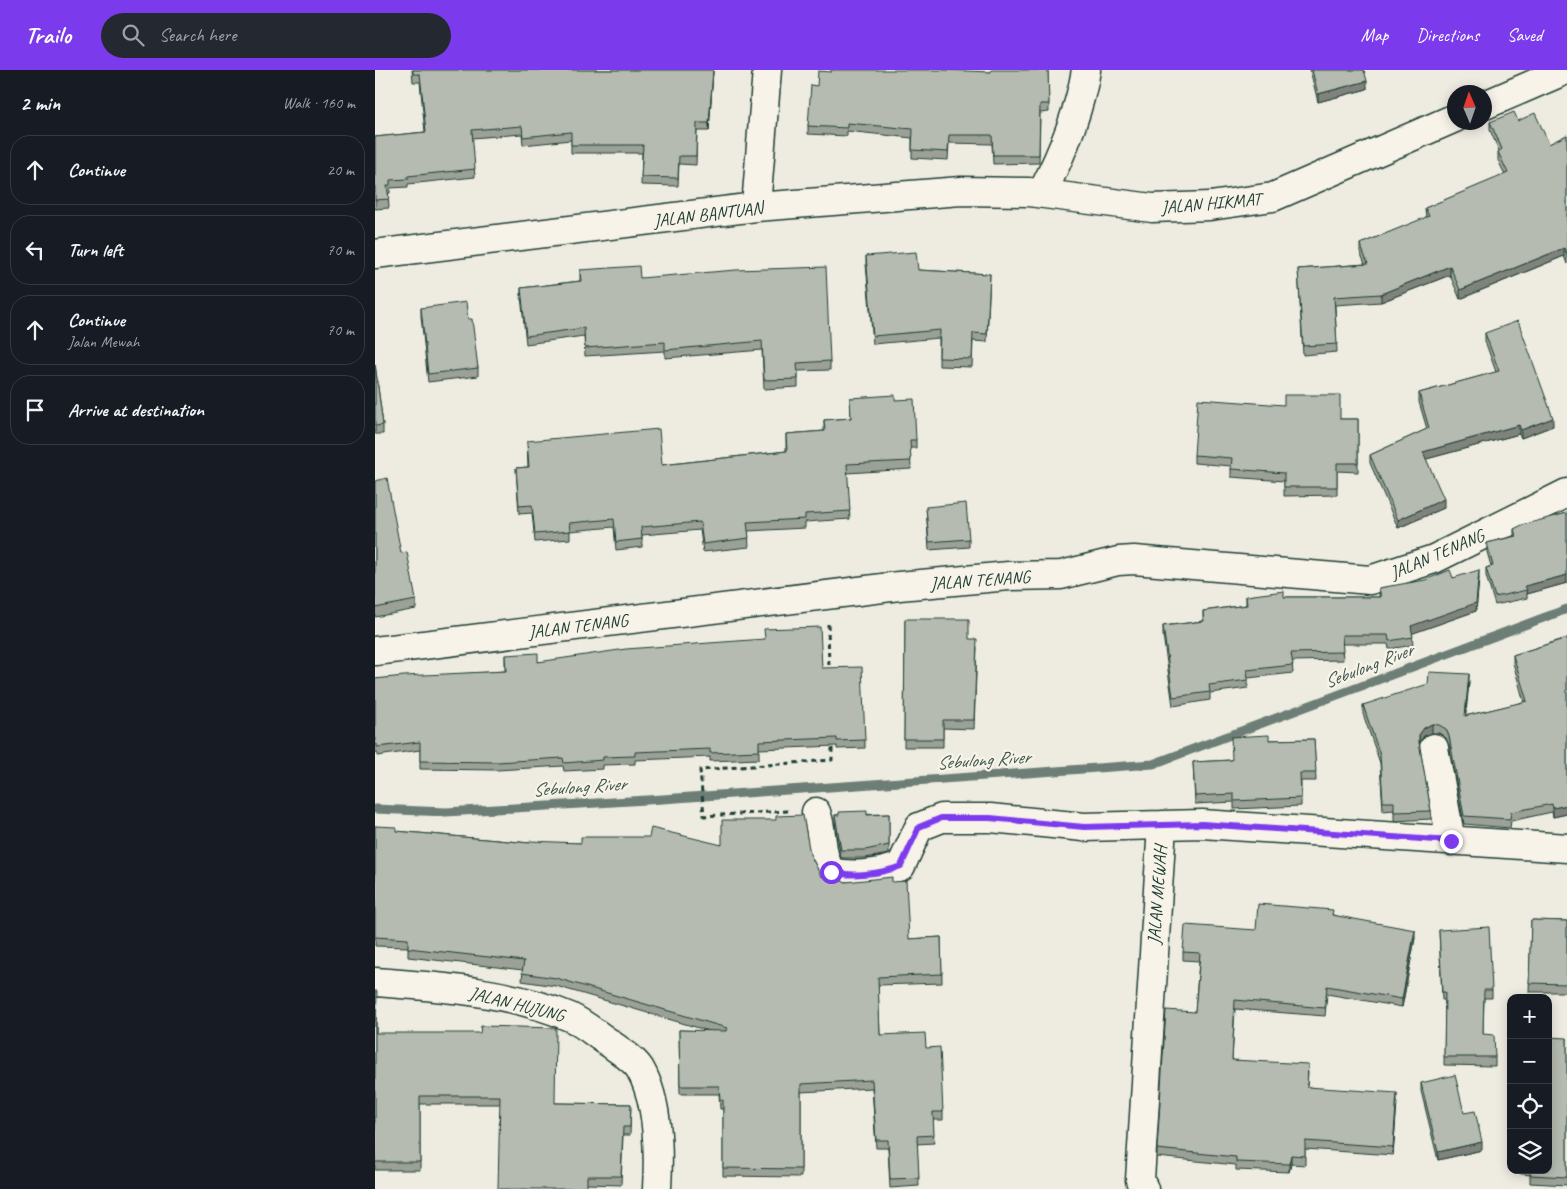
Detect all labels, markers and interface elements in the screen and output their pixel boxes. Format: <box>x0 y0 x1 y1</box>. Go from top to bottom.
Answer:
search box <box>101 13 451 58</box>
text: Trailo <box>25 20 71 50</box>
icon: search <box>119 21 147 49</box>
text: Search here <box>159 23 236 47</box>
text: Map <box>1361 24 1388 46</box>
text: Directions <box>1416 24 1479 46</box>
text: Saved <box>1507 24 1542 46</box>
north arrow <box>1447 85 1492 130</box>
text: 2 min <box>20 90 60 116</box>
text: Walk · 160 m <box>283 93 355 113</box>
icon: ahead <box>21 156 49 184</box>
text: Continue <box>68 158 125 182</box>
text: 20 m <box>327 160 354 180</box>
street label: JALAN HIKMAT <box>1159 187 1266 218</box>
street label: JALAN BANTUAN <box>651 196 767 232</box>
icon: left <box>21 236 49 264</box>
text: Turn left <box>68 238 123 262</box>
text: 70 m <box>327 240 354 260</box>
text: Continue <box>68 308 125 332</box>
icon: ahead <box>21 316 49 344</box>
text: 70 m <box>327 320 354 340</box>
text: Jalan Mewah <box>68 332 139 352</box>
icon: arrive <box>21 396 49 424</box>
text: Arrive at destination <box>68 398 204 422</box>
street label: JALAN TENANG <box>1386 523 1489 584</box>
street label: JALAN TENANG <box>928 565 1033 595</box>
street label: JALAN TENANG <box>526 609 631 643</box>
water label: Sebulong River <box>1321 637 1419 694</box>
water label: Sebulong River <box>936 745 1034 775</box>
water label: Sebulong River <box>532 772 630 802</box>
route end <box>1440 830 1463 853</box>
street label: JALAN MEWAH <box>1143 842 1172 946</box>
route start <box>820 861 843 884</box>
street label: JALAN HUJUNG <box>466 981 569 1027</box>
map controls <box>1507 994 1552 1174</box>
button: + <box>1507 994 1552 1039</box>
button: − <box>1507 1039 1552 1084</box>
button: locate <box>1507 1084 1552 1129</box>
button: layers <box>1507 1129 1552 1174</box>

